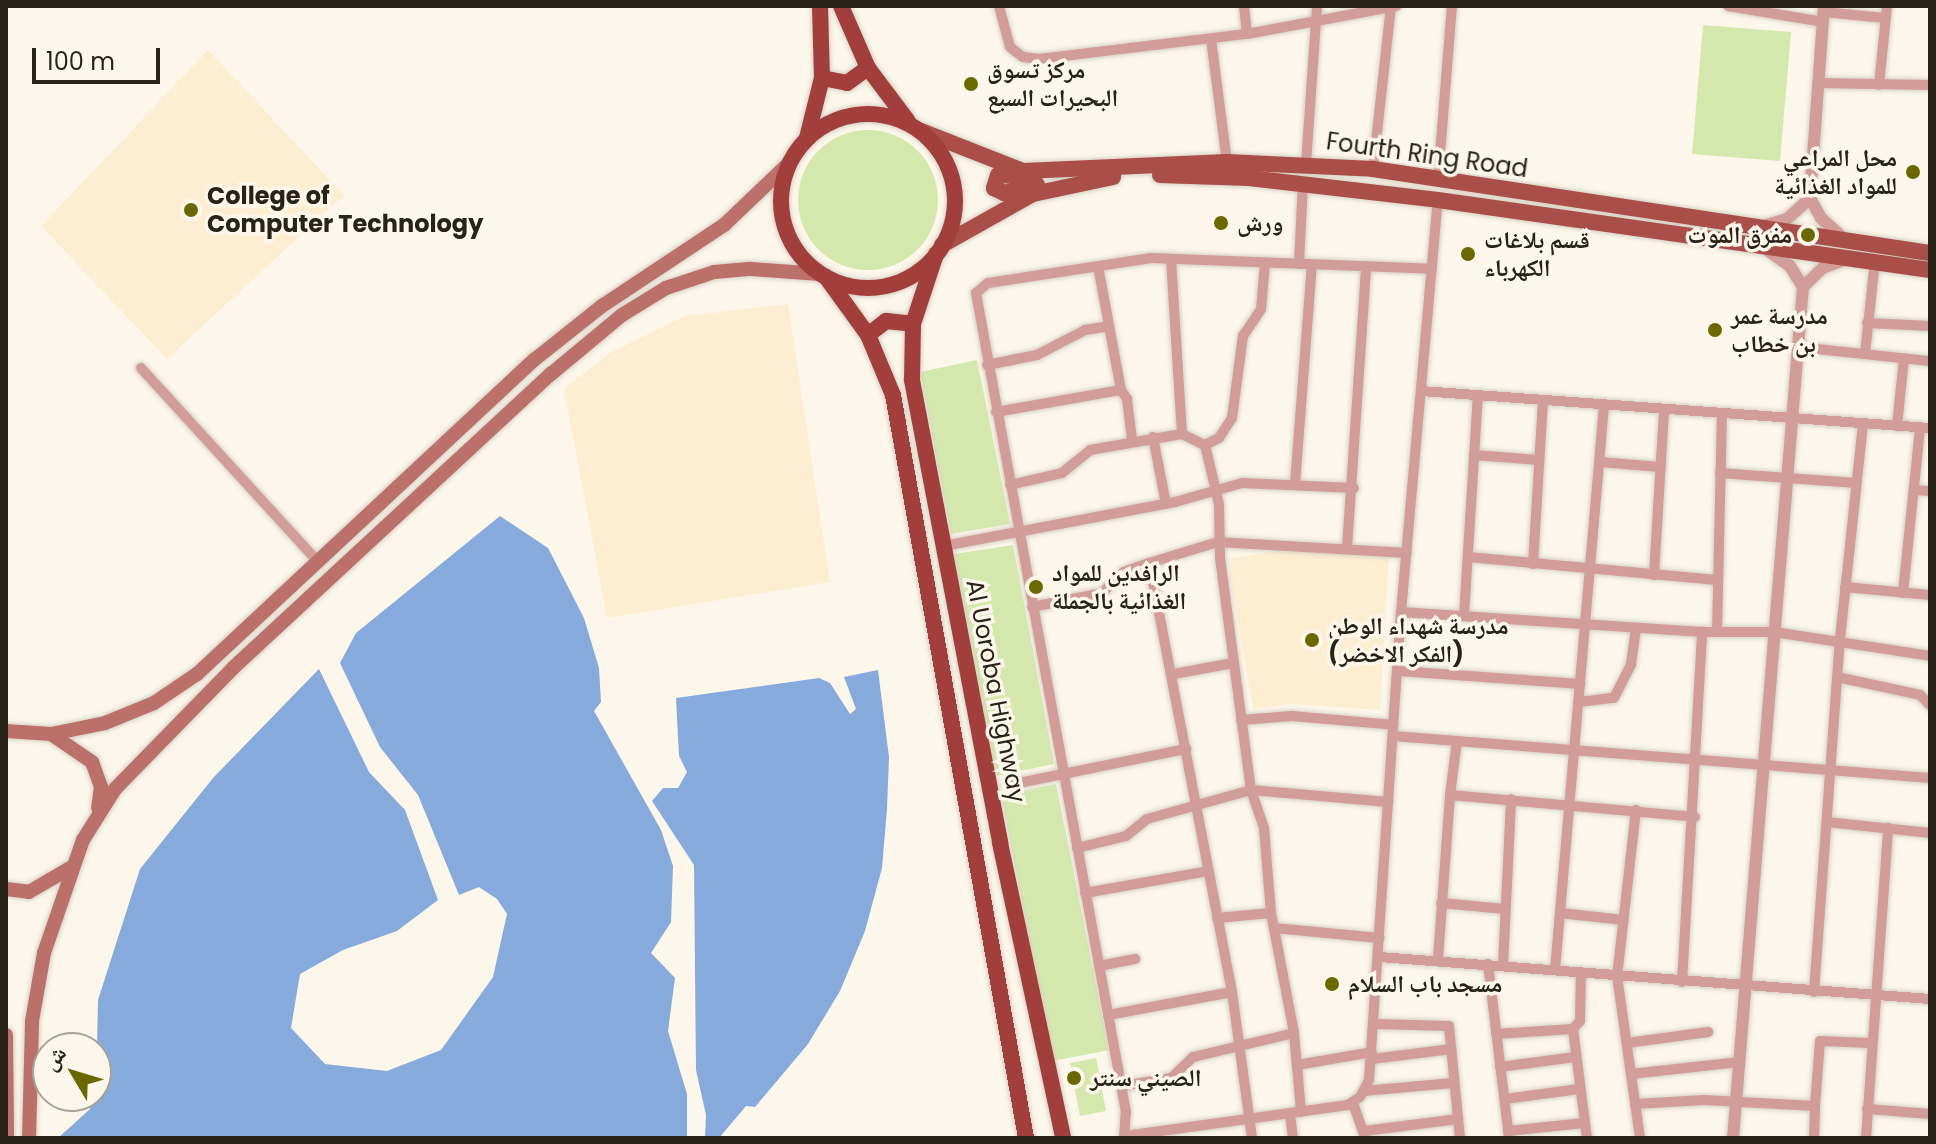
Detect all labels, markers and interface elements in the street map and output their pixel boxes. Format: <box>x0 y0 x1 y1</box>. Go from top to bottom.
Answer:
scale bar <box>36 32 164 82</box>
text: 100 m <box>46 45 115 78</box>
place label: مركز تسوق البحيرات السبع <box>987 56 1118 112</box>
marker: مركز تسوق البحيرات السبع <box>962 75 980 93</box>
street label: Fourth Ring Road <box>1324 127 1530 183</box>
place label: محل المراعي للمواد الغذائية <box>1774 144 1897 200</box>
marker: محل المراعي للمواد الغذائية <box>1904 163 1922 181</box>
place label: College of Computer Technology <box>207 182 483 238</box>
marker: College of Computer Technology <box>182 201 200 219</box>
place label: ورش <box>1237 209 1283 237</box>
marker: ورش <box>1212 214 1230 232</box>
place label: مفرق الموت <box>1688 221 1792 249</box>
place label: قسم بلاغات الكهرباء <box>1484 226 1590 282</box>
marker: مفرق الموت <box>1799 226 1817 244</box>
marker: قسم بلاغات الكهرباء <box>1459 245 1477 263</box>
place label: مدرسة عمر بن خطاب <box>1731 302 1828 358</box>
marker: مدرسة عمر بن خطاب <box>1706 321 1724 339</box>
place label: الرافدين للمواد الغذائية بالجملة <box>1052 559 1186 615</box>
street label: Al Uoroba Highway <box>960 577 1032 805</box>
marker: الرافدين للمواد الغذائية بالجملة <box>1027 578 1045 596</box>
place label: مدرسة شهداء الوطن (الفكر الاخضر) <box>1328 612 1509 668</box>
marker: مدرسة شهداء الوطن (الفكر الاخضر) <box>1303 631 1321 649</box>
place label: مسجد باب السلام <box>1348 970 1502 998</box>
marker: مسجد باب السلام <box>1323 975 1341 993</box>
north arrow <box>32 1032 112 1112</box>
text: ش <box>35 1039 74 1077</box>
place label: الصيني سنتر <box>1090 1064 1202 1092</box>
marker: الصيني سنتر <box>1065 1069 1083 1087</box>

